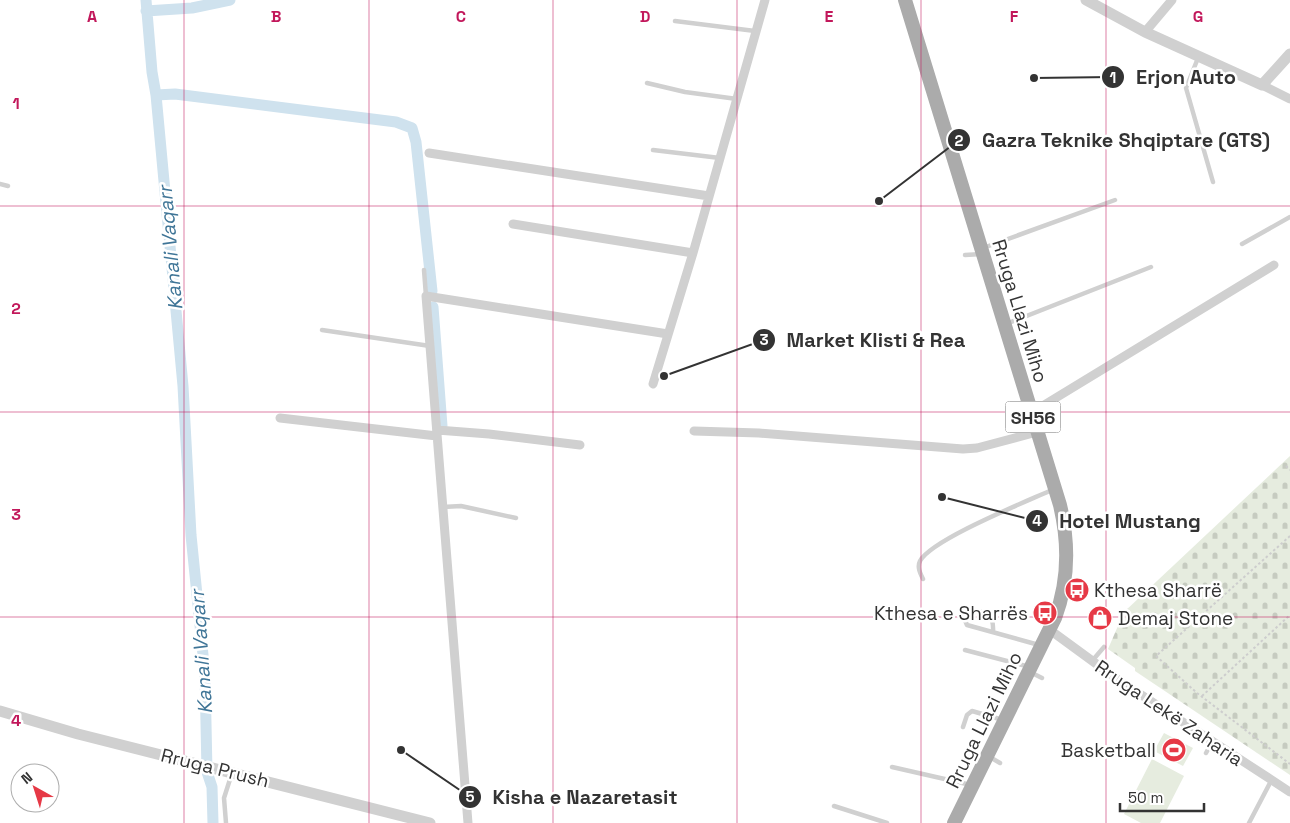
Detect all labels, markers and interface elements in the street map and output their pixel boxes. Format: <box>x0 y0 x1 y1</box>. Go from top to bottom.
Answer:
text: A <box>87 6 97 27</box>
text: B <box>271 6 281 27</box>
text: C <box>456 6 466 27</box>
text: D <box>640 6 650 27</box>
text: E <box>825 6 834 27</box>
text: F <box>1010 6 1019 27</box>
text: G <box>1193 6 1203 27</box>
callout: Erjon Auto <box>1101 60 1246 95</box>
text: Erjon Auto <box>1136 64 1236 90</box>
text: 1 <box>1110 68 1116 87</box>
text: 1 <box>12 93 20 114</box>
callout: Gazra Teknike Shqiptare (GTS) <box>946 123 1280 158</box>
text: Gazra Teknike Shqiptare (GTS) <box>982 127 1270 153</box>
text: 2 <box>955 131 964 150</box>
water label: Kanali Vaqarr <box>151 182 188 311</box>
street label: Rruga Llazi Miho <box>986 236 1054 386</box>
text: 2 <box>11 298 21 319</box>
callout: Market Klisti & Rea <box>752 323 976 358</box>
text: Market Klisti & Rea <box>787 327 966 353</box>
text: 3 <box>759 330 769 349</box>
road number: SH56 <box>1006 402 1060 432</box>
callout: Hotel Mustang <box>1024 503 1211 538</box>
text: 3 <box>11 504 21 525</box>
text: Hotel Mustang <box>1059 508 1201 534</box>
text: 4 <box>1032 511 1042 530</box>
bus stop icon: Kthesa Sharrë <box>1064 577 1090 603</box>
place label: Kthesa Sharrë <box>1094 578 1222 603</box>
water label: Kanali Vaqarr <box>184 587 218 715</box>
bus stop icon: Kthesa e Sharrës <box>1032 600 1058 626</box>
place label: Kthesa e Sharrës <box>874 601 1028 626</box>
shop icon: Demaj Stone <box>1087 605 1113 631</box>
place label: Demaj Stone <box>1118 606 1233 631</box>
street label: Rruga Llazi Miho <box>940 648 1028 792</box>
street label: Rruga Lekë Zaharia <box>1090 654 1248 772</box>
text: 4 <box>11 710 21 731</box>
sports icon: Basketball <box>1161 737 1187 763</box>
place label: Basketball <box>1061 738 1156 763</box>
street label: Rruga Prush <box>158 742 272 794</box>
north arrow <box>10 763 60 813</box>
text: N <box>18 768 36 788</box>
callout: Kisha e Nazaretasit <box>457 779 687 814</box>
scale bar <box>1120 780 1204 812</box>
text: Kisha e Nazaretasit <box>492 784 678 810</box>
text: 5 <box>465 787 475 806</box>
text: 50 m <box>1128 788 1163 807</box>

